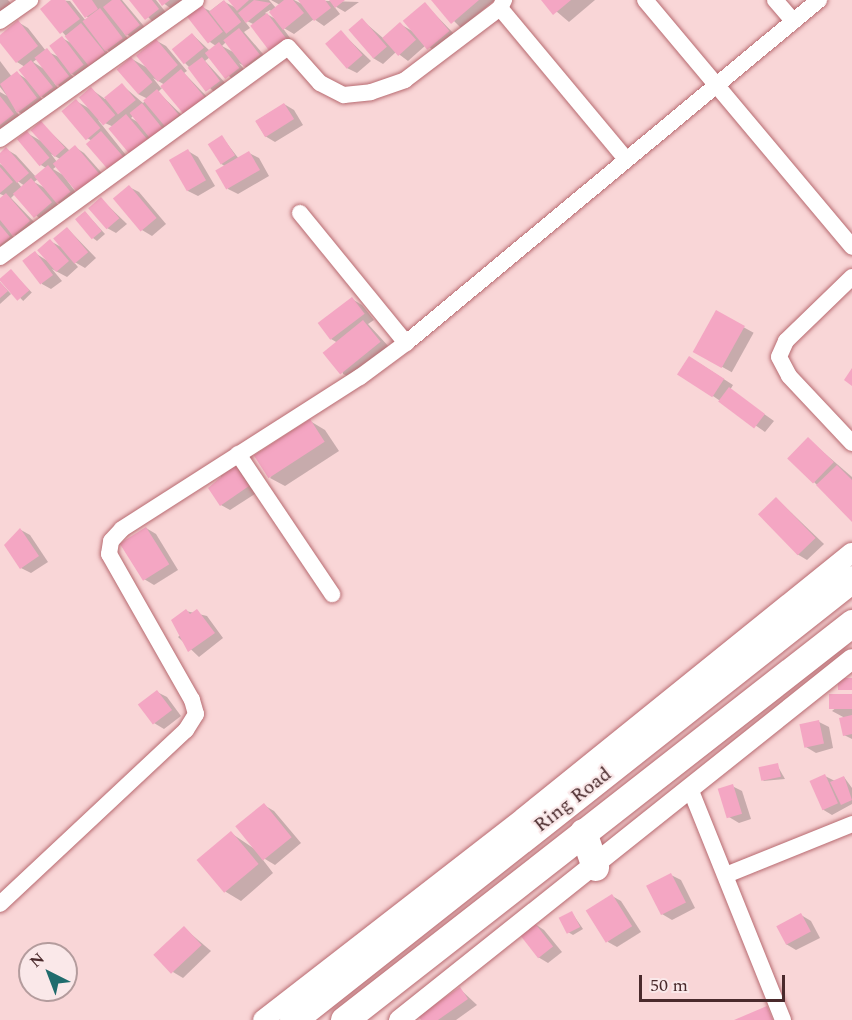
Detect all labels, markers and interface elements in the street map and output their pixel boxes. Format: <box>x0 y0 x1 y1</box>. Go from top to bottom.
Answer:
street label: Ring Road <box>529 762 617 838</box>
north arrow <box>18 942 78 1002</box>
text: N <box>24 947 50 973</box>
scale bar <box>642 963 788 1001</box>
text: 50 m <box>650 972 688 999</box>

